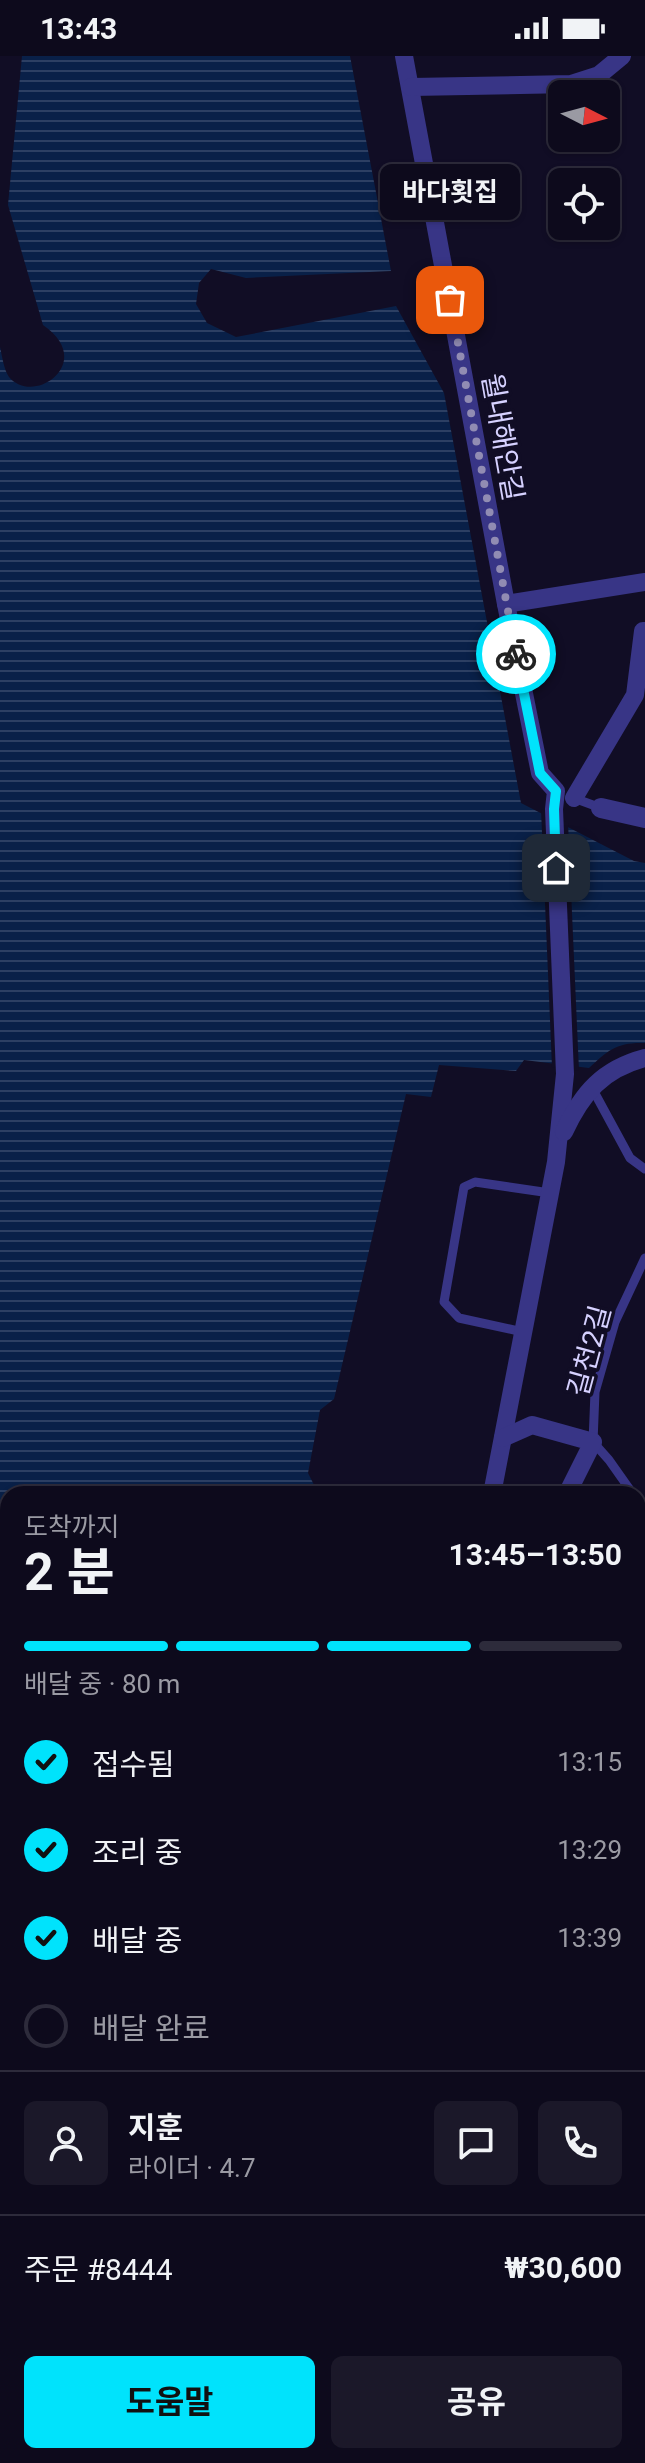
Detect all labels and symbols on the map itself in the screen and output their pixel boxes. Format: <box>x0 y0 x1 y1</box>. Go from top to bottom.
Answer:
north arrow <box>548 80 620 152</box>
callout: 바다횟집 <box>380 164 520 220</box>
pin <box>416 266 484 334</box>
street label: 월내해안길 <box>475 371 530 503</box>
courier <box>476 614 556 694</box>
pin <box>522 834 590 902</box>
street label: 길천2길 <box>562 1302 617 1400</box>

